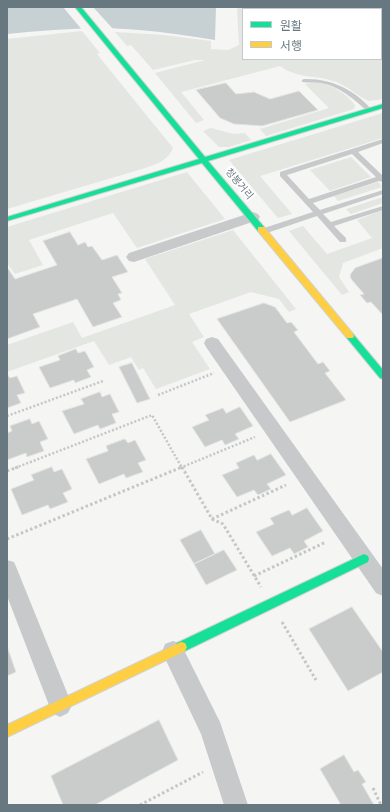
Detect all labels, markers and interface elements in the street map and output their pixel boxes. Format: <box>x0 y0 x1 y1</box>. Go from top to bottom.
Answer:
legend <box>242 8 382 60</box>
text: 원활 <box>280 18 302 33</box>
text: 서행 <box>280 38 302 53</box>
street label: 청봉거리 <box>223 166 255 202</box>

